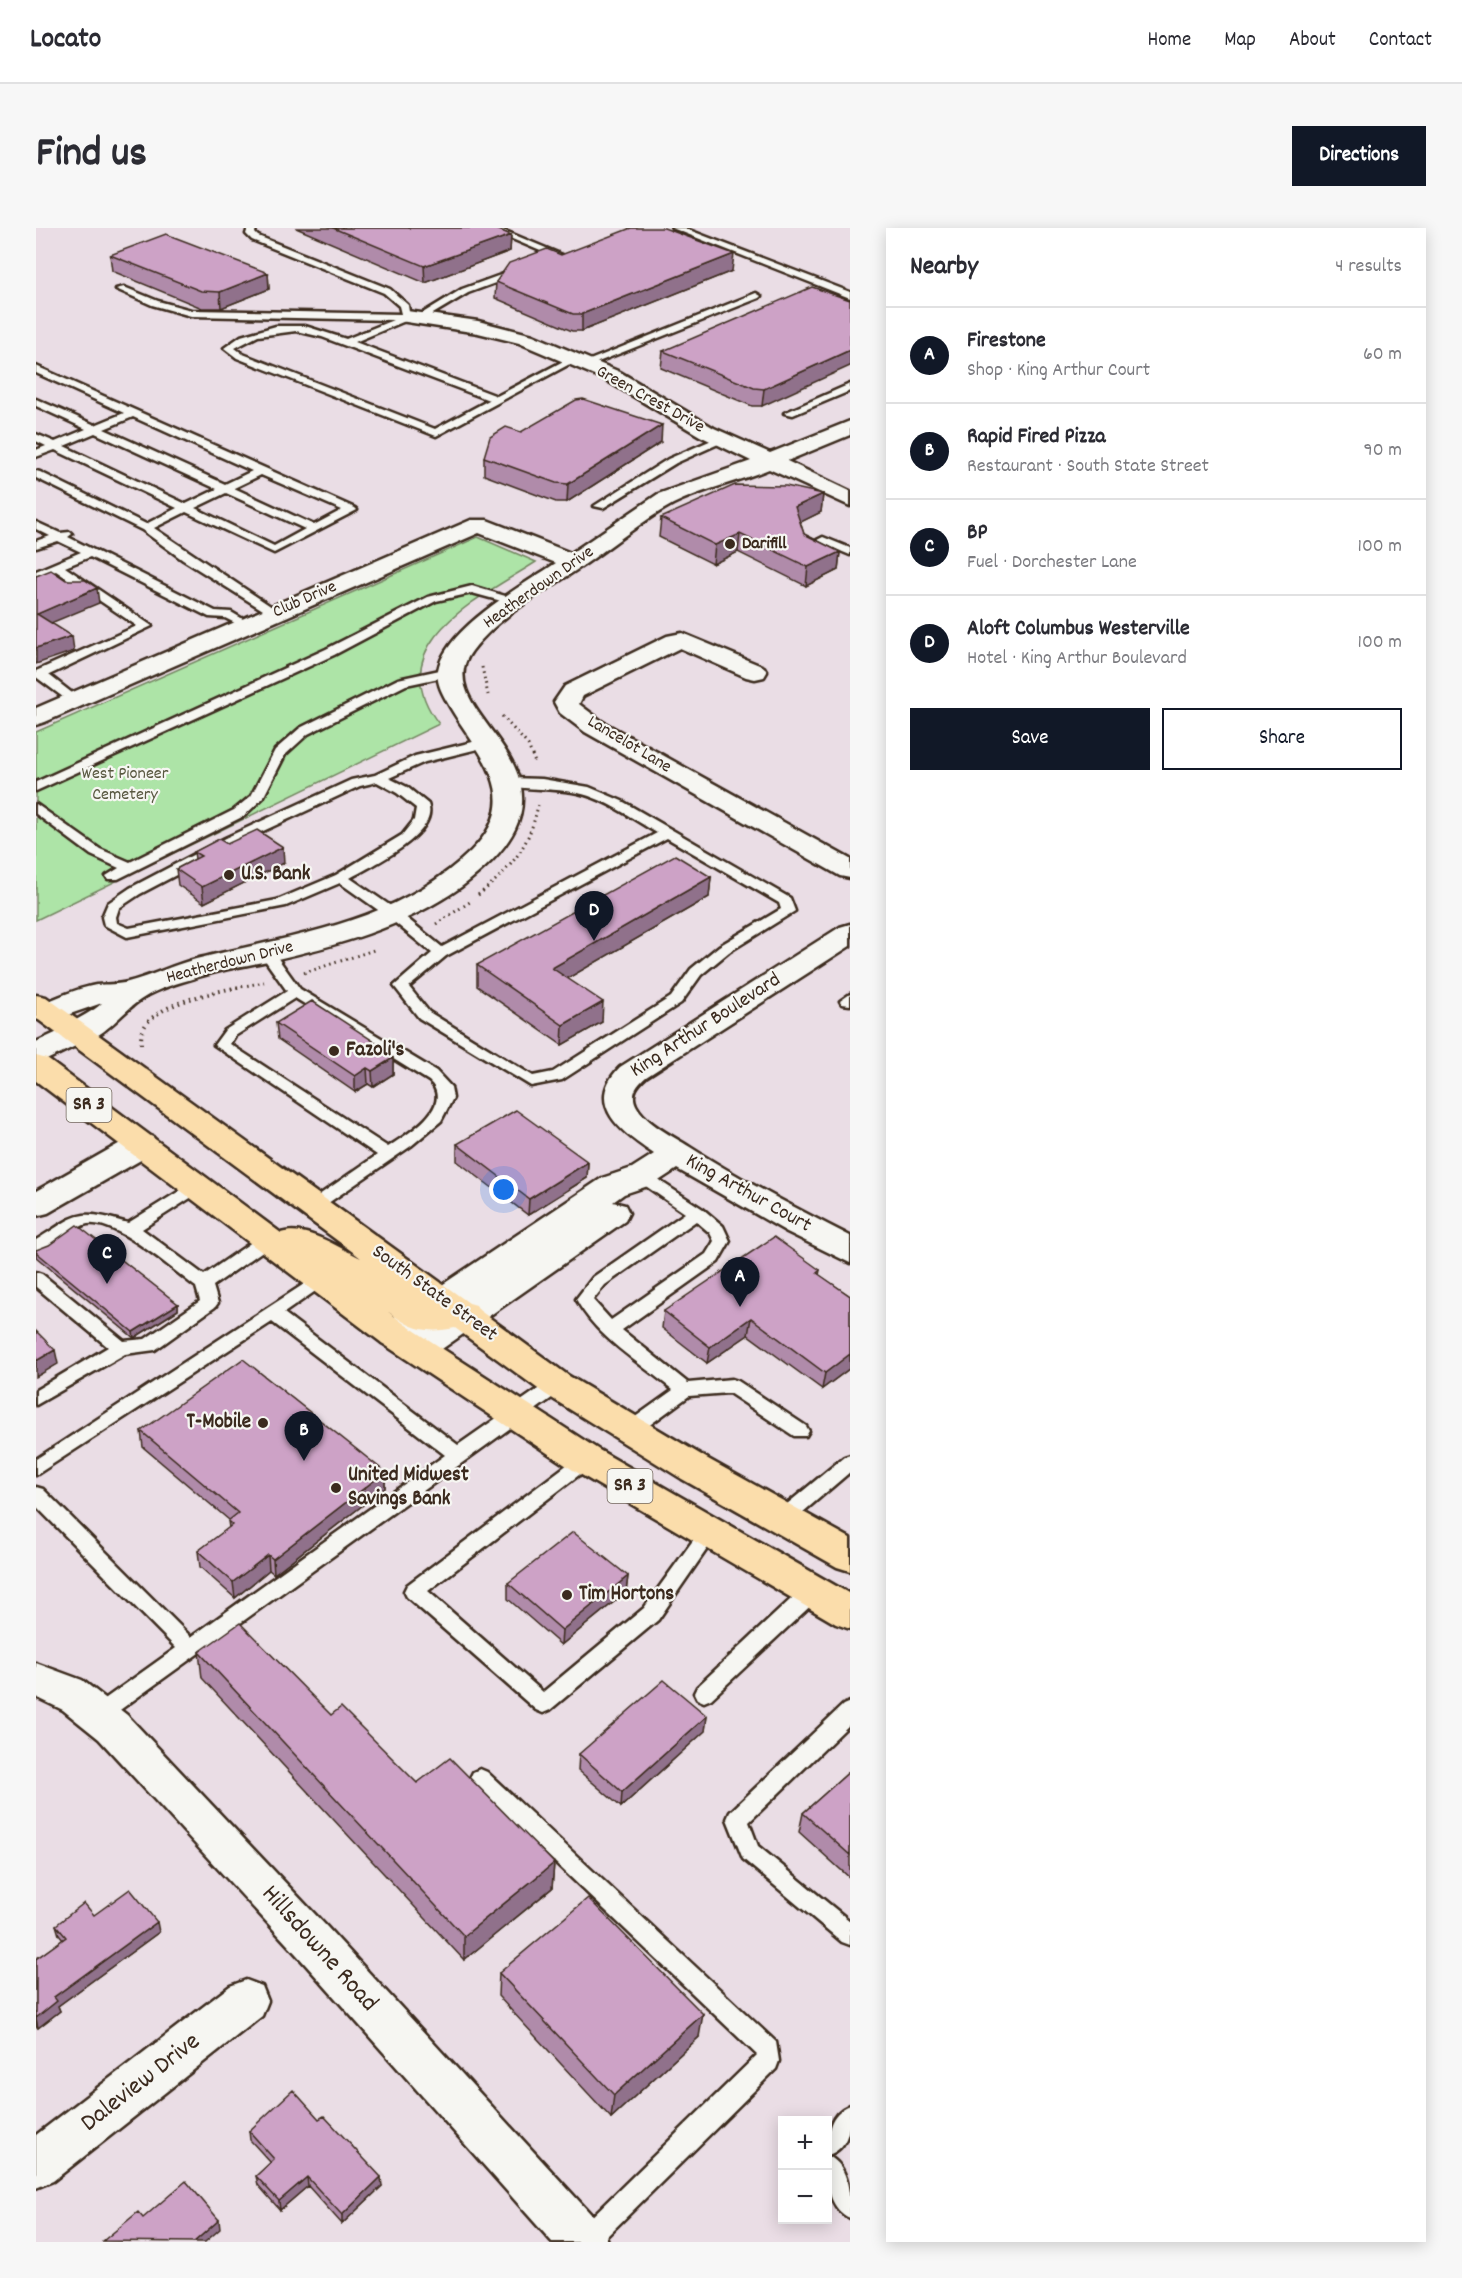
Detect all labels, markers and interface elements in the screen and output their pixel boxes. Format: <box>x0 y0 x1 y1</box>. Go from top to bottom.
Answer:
text: Locato <box>30 21 101 61</box>
text: Home <box>1147 26 1191 56</box>
text: Map <box>1224 26 1256 56</box>
text: About <box>1289 26 1336 56</box>
text: Contact <box>1369 26 1432 56</box>
text: Find us <box>36 126 147 186</box>
button: Directions <box>1292 126 1426 186</box>
text: Nearby <box>910 249 978 286</box>
text: 4 results <box>1335 253 1402 281</box>
text: Firestone <box>967 326 1046 357</box>
text: A <box>924 341 935 369</box>
text: 60 m <box>1363 341 1402 369</box>
text: Shop · King Arthur Court <box>967 357 1150 385</box>
street label: Green Crest Drive <box>591 360 709 440</box>
text: Rapid Fired Pizza <box>967 422 1106 453</box>
text: B <box>925 437 934 465</box>
text: 90 m <box>1364 437 1402 465</box>
text: Restaurant · South State Street <box>967 453 1209 481</box>
text: BP <box>967 518 987 549</box>
place label: Darifill <box>742 532 787 557</box>
text: C <box>925 533 934 561</box>
text: 100 m <box>1358 533 1402 561</box>
marker: Darifill <box>723 537 737 551</box>
street label: Heatherdown Drive <box>478 540 600 636</box>
text: Fuel · Dorchester Lane <box>967 549 1137 577</box>
street label: Club Drive <box>269 575 341 625</box>
text: Aloft Columbus Westerville <box>967 614 1190 645</box>
text: D <box>924 629 935 657</box>
text: 100 m <box>1358 629 1402 657</box>
text: Hotel · King Arthur Boulevard <box>967 645 1187 673</box>
button: Save <box>910 708 1150 770</box>
button: Share <box>1162 708 1402 770</box>
street label: Lancelot Lane <box>582 710 676 780</box>
park label: West Pioneer Cemetery <box>82 762 169 808</box>
place label: U.S. Bank <box>241 860 311 890</box>
marker: U.S. Bank <box>222 868 236 882</box>
pin: D <box>574 892 614 941</box>
street label: Heatherdown Drive <box>164 935 296 991</box>
street label: King Arthur Boulevard <box>625 966 787 1086</box>
place label: Fazoli's <box>346 1036 405 1066</box>
marker: Fazoli's <box>327 1044 341 1058</box>
road number: SR 3 <box>67 1088 112 1122</box>
street label: King Arthur Court <box>680 1147 817 1241</box>
your location <box>489 1175 518 1204</box>
pin: C <box>88 1234 126 1284</box>
street label: South State Street <box>365 1238 503 1350</box>
pin: A <box>720 1258 760 1307</box>
place label: T-Mobile <box>187 1408 251 1438</box>
pin: B <box>284 1412 324 1461</box>
marker: T-Mobile <box>256 1416 270 1430</box>
place label: United Midwest Savings Bank <box>348 1461 469 1515</box>
road number: SR 3 <box>608 1469 652 1503</box>
marker: United Midwest Savings Bank <box>329 1481 343 1495</box>
place label: Tim Hortons <box>579 1580 674 1610</box>
marker: Tim Hortons <box>560 1588 574 1602</box>
street label: Hillsdowne Road <box>252 1877 386 2021</box>
street label: Daleview Drive <box>73 2024 209 2142</box>
map controls <box>778 2116 832 2224</box>
button: + <box>778 2116 832 2170</box>
button: − <box>778 2170 832 2224</box>

